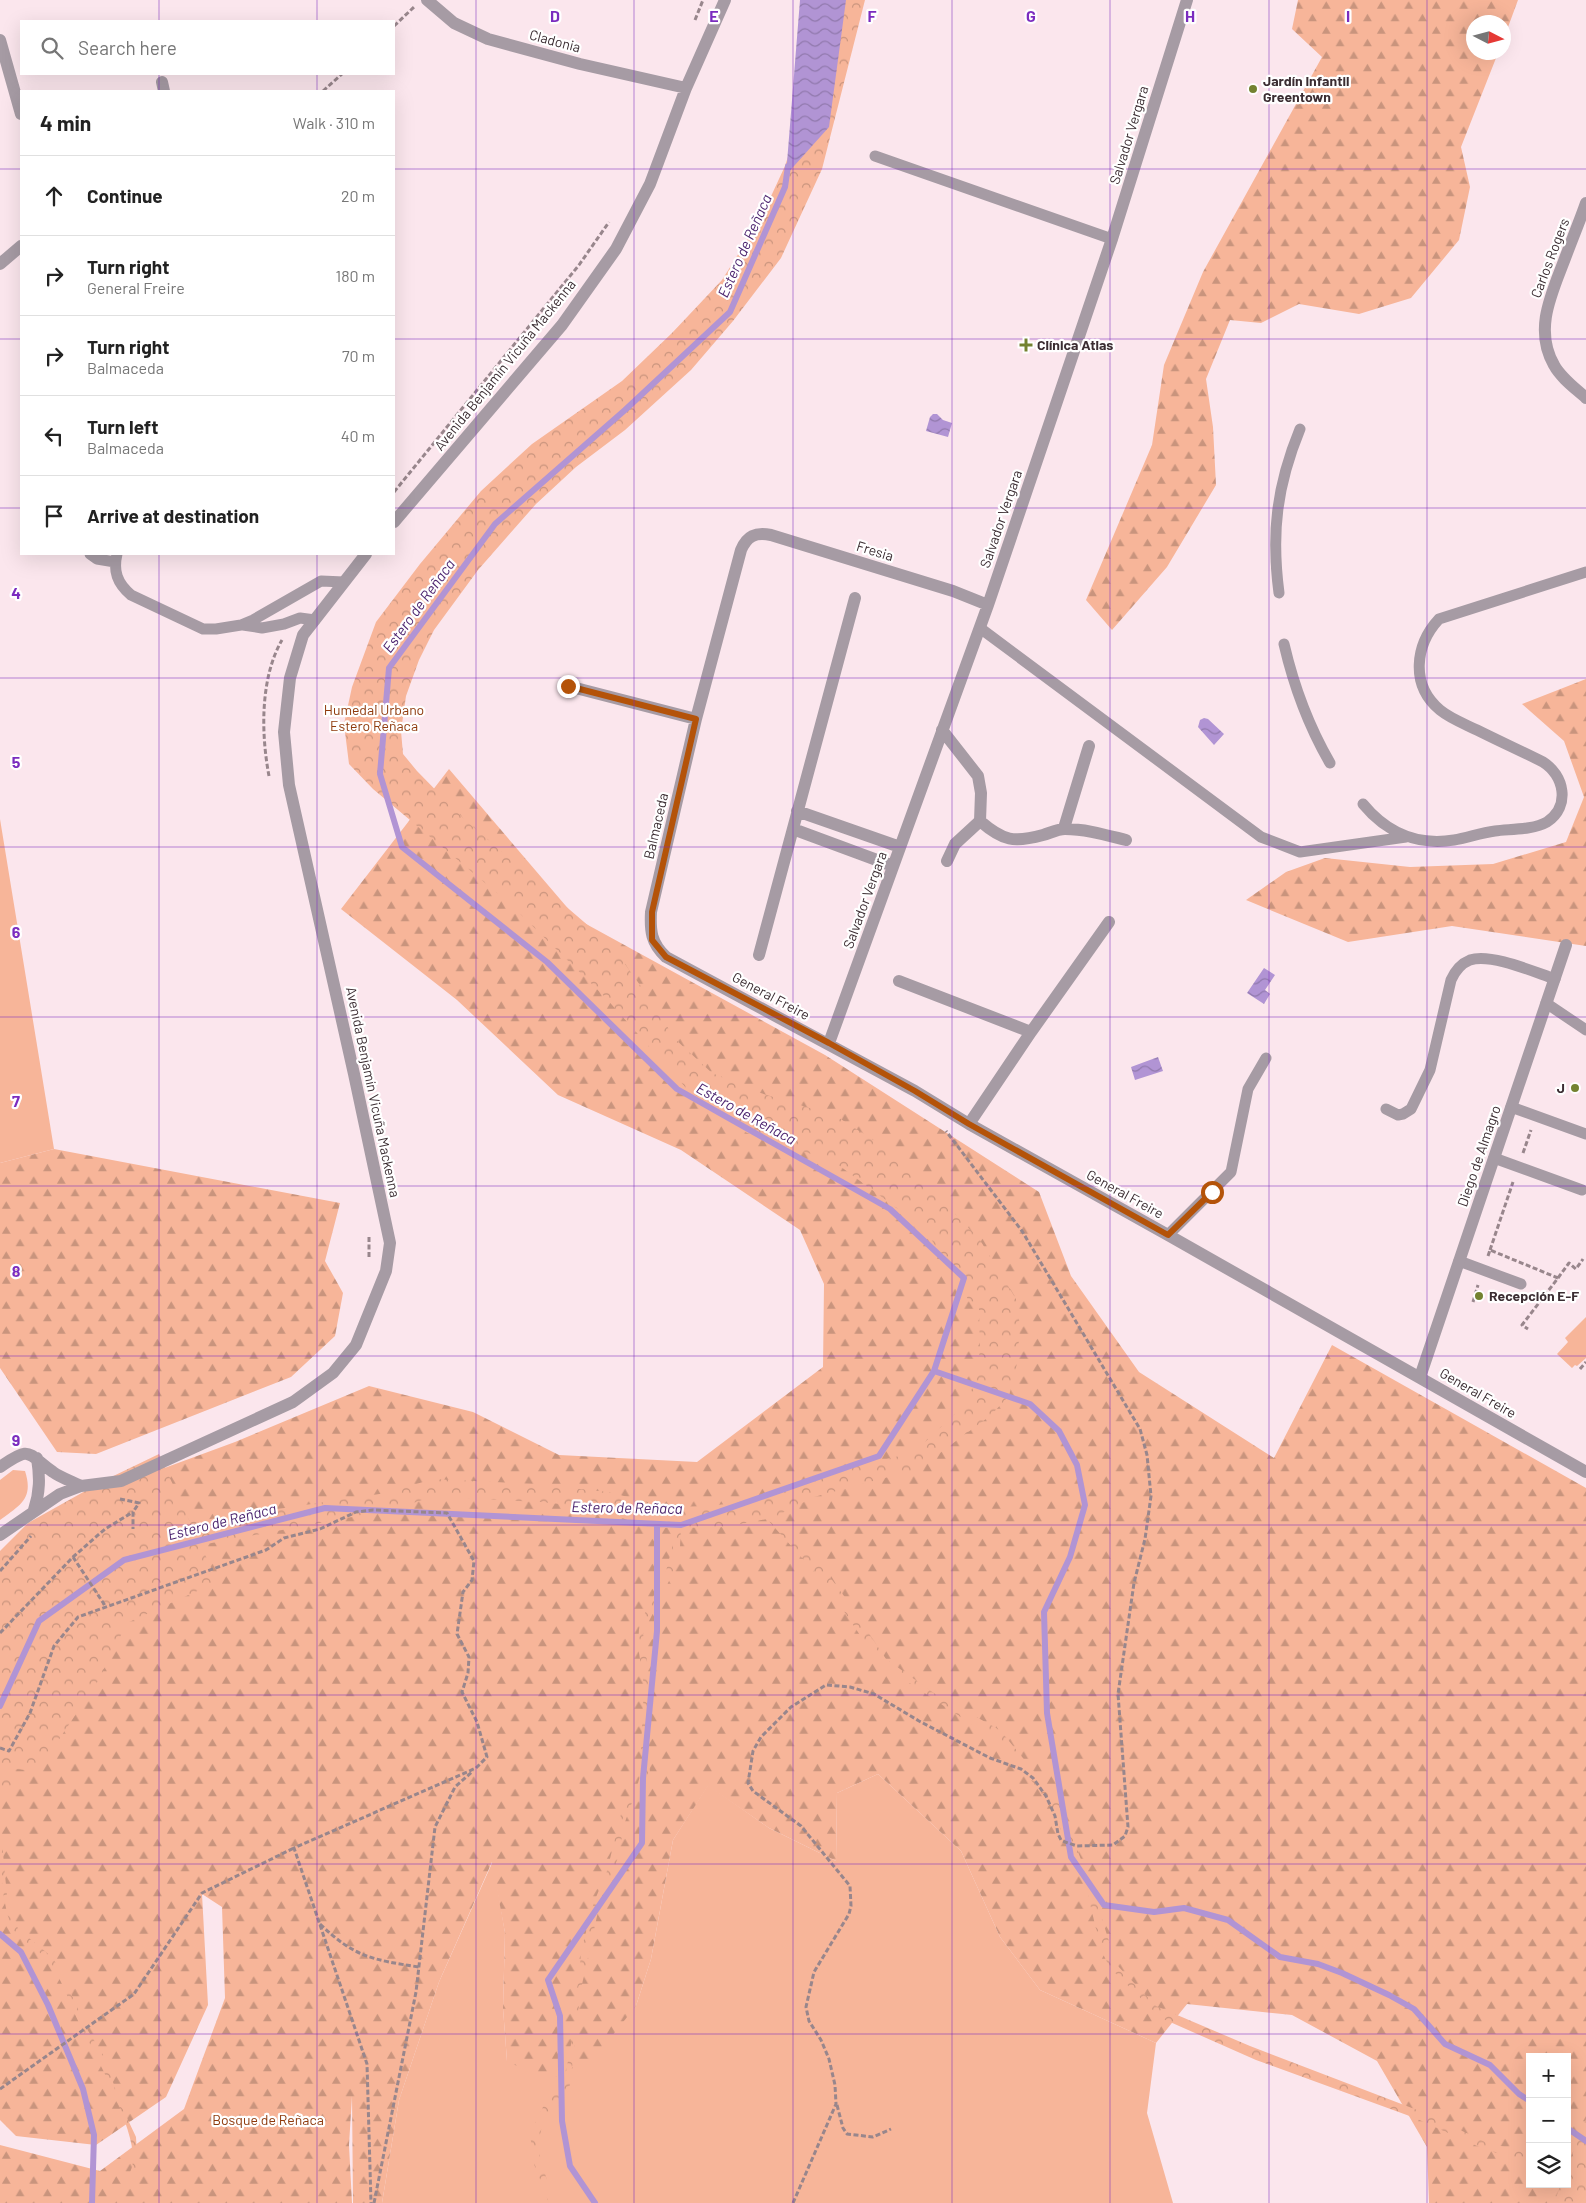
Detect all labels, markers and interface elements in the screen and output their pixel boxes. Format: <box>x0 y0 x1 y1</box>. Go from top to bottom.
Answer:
text: D <box>550 6 560 25</box>
text: E <box>709 6 719 25</box>
text: F <box>868 6 877 25</box>
text: G <box>1026 6 1036 25</box>
text: H <box>1185 6 1195 25</box>
text: I <box>1346 6 1350 25</box>
north arrow <box>1466 15 1511 60</box>
search box <box>20 20 395 75</box>
street label: Cladonia <box>528 26 583 56</box>
icon: search <box>38 34 66 62</box>
text: Search here <box>78 36 177 59</box>
place label: Jardín Infantil Greentown <box>1263 72 1349 105</box>
marker: Jardín Infantil Greentown <box>1247 83 1259 95</box>
street label: Salvador Vergara <box>1105 84 1152 186</box>
text: 4 min <box>40 110 91 135</box>
text: Walk · 310 m <box>293 113 375 132</box>
icon: ahead <box>40 182 68 210</box>
text: Continue <box>87 184 163 207</box>
text: 20 m <box>341 186 375 205</box>
water label: Estero de Reñaca <box>713 191 775 300</box>
street label: Carlos Rogers <box>1527 215 1573 300</box>
text: Turn right <box>87 255 169 278</box>
icon: right <box>40 262 68 290</box>
text: 180 m <box>336 266 375 285</box>
street label: Avenida Benjamín Vicuña Mackenna <box>430 276 579 454</box>
text: General Freire <box>87 278 185 297</box>
text: Turn right <box>87 335 169 358</box>
place label: Clínica Atlas <box>1037 336 1113 353</box>
marker: Clínica Atlas <box>1019 338 1033 352</box>
icon: right <box>40 342 68 370</box>
text: 70 m <box>342 346 375 365</box>
text: Balmaceda <box>87 358 164 377</box>
text: Turn left <box>87 415 158 438</box>
icon: left <box>40 422 68 450</box>
text: 40 m <box>341 426 375 445</box>
text: Balmaceda <box>87 438 164 457</box>
street label: Salvador Vergara <box>976 468 1025 570</box>
icon: arrive <box>40 502 68 530</box>
text: Arrive at destination <box>87 504 259 527</box>
street label: Fresia <box>855 537 896 564</box>
water label: Estero de Reñaca <box>378 555 458 656</box>
text: 4 <box>11 583 21 602</box>
route end <box>557 675 580 698</box>
park label: Humedal Urbano Estero Reñaca <box>324 701 424 734</box>
text: 5 <box>12 752 21 771</box>
street label: Balmaceda <box>640 791 671 861</box>
street label: Salvador Vergara <box>839 849 890 951</box>
text: 6 <box>12 922 21 941</box>
street label: General Freire <box>729 968 813 1023</box>
street label: Avenida Benjamín Vicuña Mackenna <box>343 985 404 1199</box>
water label: Estero de Reñaca <box>693 1078 800 1148</box>
place label: J <box>1557 1079 1565 1096</box>
marker: J <box>1569 1082 1581 1094</box>
text: 7 <box>12 1091 20 1110</box>
street label: Diego de Almagro <box>1453 1103 1504 1209</box>
street label: General Freire <box>1084 1165 1167 1222</box>
route start <box>1201 1181 1224 1204</box>
text: 8 <box>12 1261 21 1280</box>
place label: Recepción E-F <box>1489 1287 1579 1304</box>
marker: Recepción E-F <box>1473 1290 1485 1302</box>
street label: General Freire <box>1437 1364 1520 1421</box>
text: 9 <box>12 1430 20 1449</box>
water label: Estero de Reñaca <box>571 1497 683 1517</box>
water label: Estero de Reñaca <box>166 1499 278 1543</box>
map controls <box>1526 2053 1571 2188</box>
button: + <box>1526 2053 1571 2098</box>
button: − <box>1526 2098 1571 2143</box>
park label: Bosque de Reñaca <box>212 2111 324 2128</box>
button: layers <box>1526 2143 1571 2188</box>

